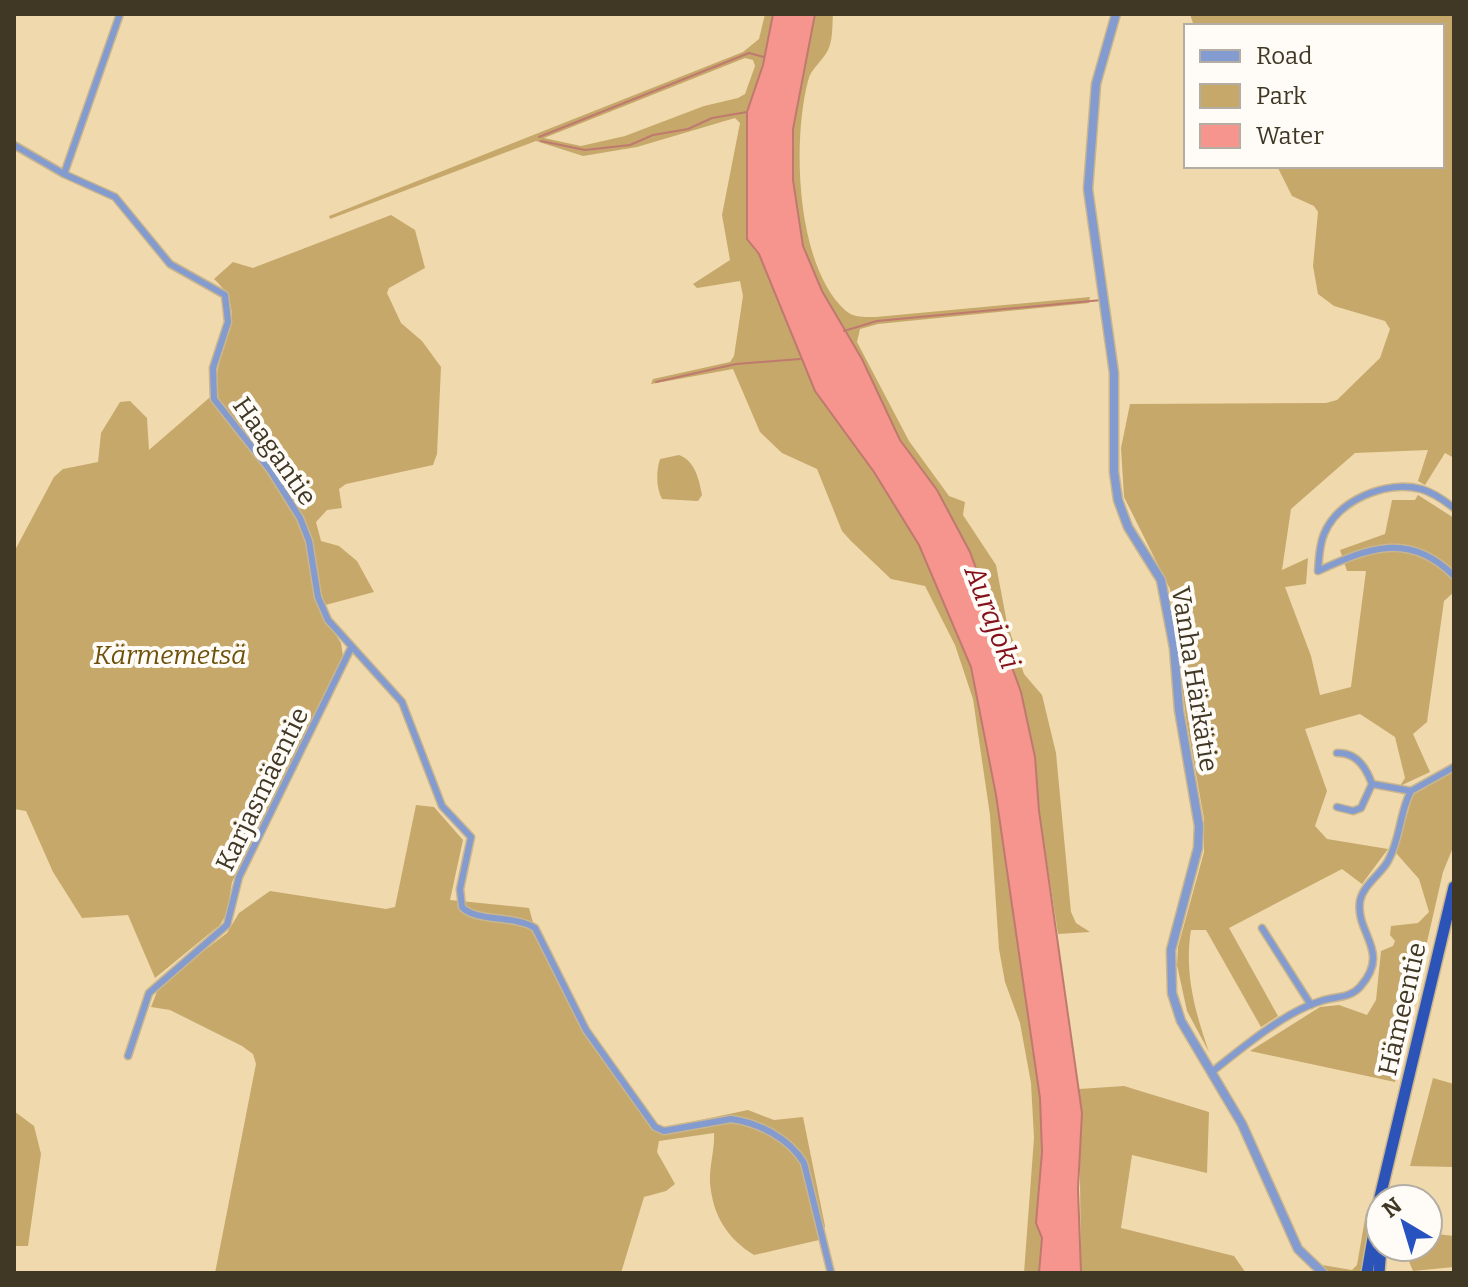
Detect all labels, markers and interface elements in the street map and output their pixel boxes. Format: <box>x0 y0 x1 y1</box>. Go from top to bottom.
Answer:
legend <box>1184 24 1444 168</box>
text: Road <box>1256 42 1312 70</box>
text: Park <box>1256 82 1307 110</box>
text: Water <box>1256 122 1324 150</box>
street label: Haagantie <box>226 391 323 511</box>
water label: Aurajoki <box>957 559 1027 673</box>
street label: Vanha Härkätie <box>1165 584 1224 774</box>
park label: Kärmemetsä <box>94 640 247 671</box>
street label: Karjasmäentie <box>210 702 315 876</box>
street label: Hämeentie <box>1372 940 1433 1079</box>
north arrow <box>1364 1183 1444 1263</box>
text: N <box>1377 1192 1407 1224</box>

